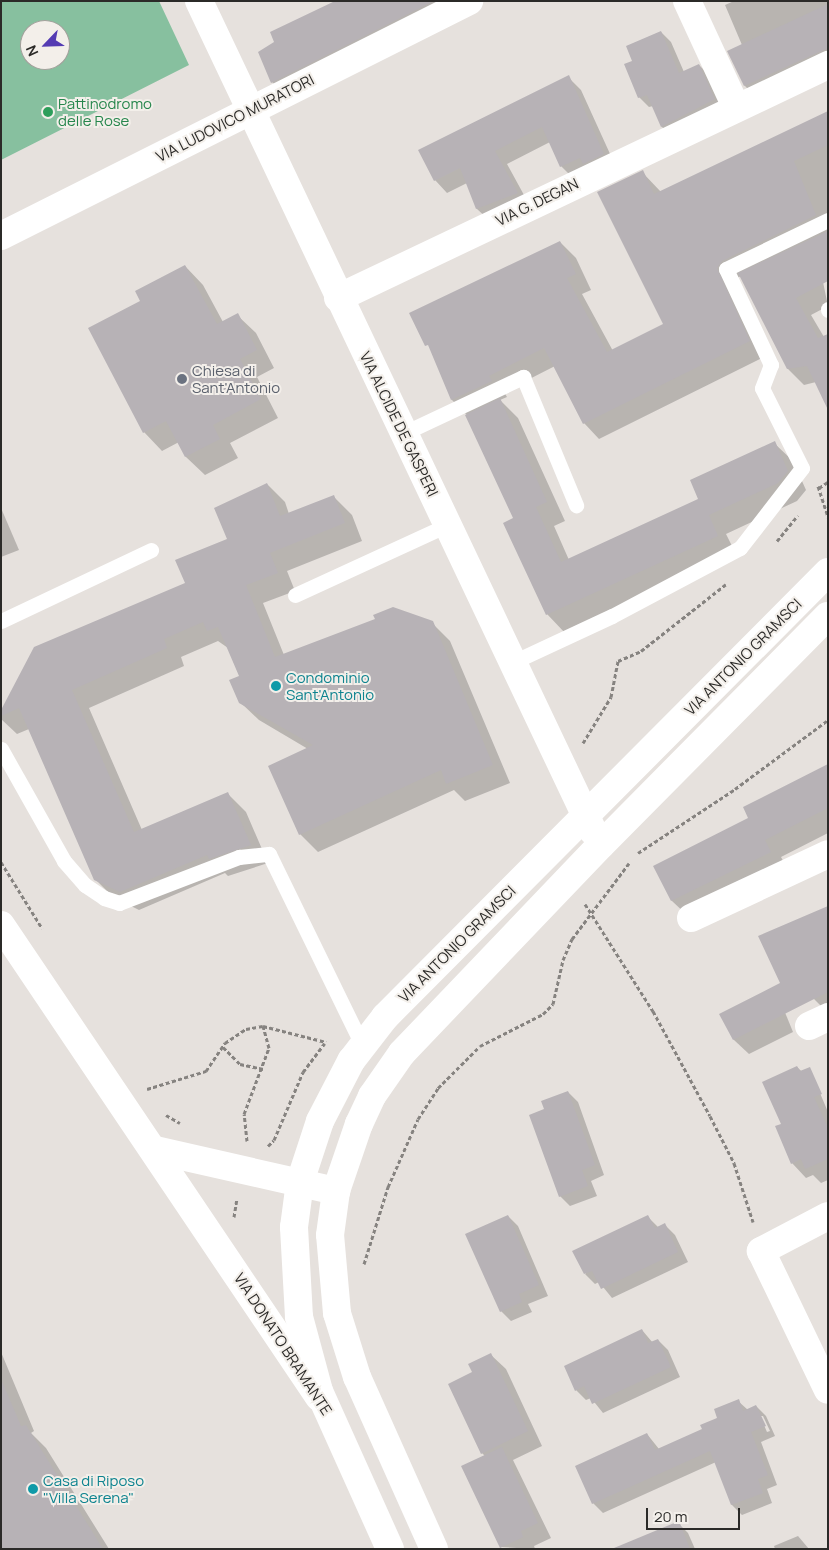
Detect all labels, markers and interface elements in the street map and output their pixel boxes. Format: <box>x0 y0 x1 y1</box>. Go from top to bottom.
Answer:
north arrow <box>20 20 70 70</box>
text: N <box>21 42 42 59</box>
street label: VIA LUDOVICO MURATORI <box>153 70 317 166</box>
place label: Pattinodromo delle Rose <box>58 94 152 129</box>
marker: Pattinodromo delle Rose <box>42 106 54 118</box>
street label: VIA G. DEGAN <box>493 174 581 230</box>
street label: VIA ALCIDE DE GASPERI <box>356 349 442 499</box>
place label: Chiesa di Sant'Antonio <box>192 361 280 396</box>
marker: Chiesa di Sant'Antonio <box>176 373 188 385</box>
street label: VIA ANTONIO GRAMSCI <box>681 595 805 719</box>
place label: Condominio Sant'Antonio <box>286 668 374 703</box>
marker: Condominio Sant'Antonio <box>270 680 282 692</box>
street label: VIA ANTONIO GRAMSCI <box>395 882 519 1006</box>
street label: VIA DONATO BRAMANTE <box>230 1270 336 1418</box>
place label: Casa di Riposo "Villa Serena" <box>43 1471 144 1506</box>
marker: Casa di Riposo "Villa Serena" <box>27 1483 39 1495</box>
scale bar <box>649 1498 743 1530</box>
text: 20 m <box>654 1506 687 1527</box>

